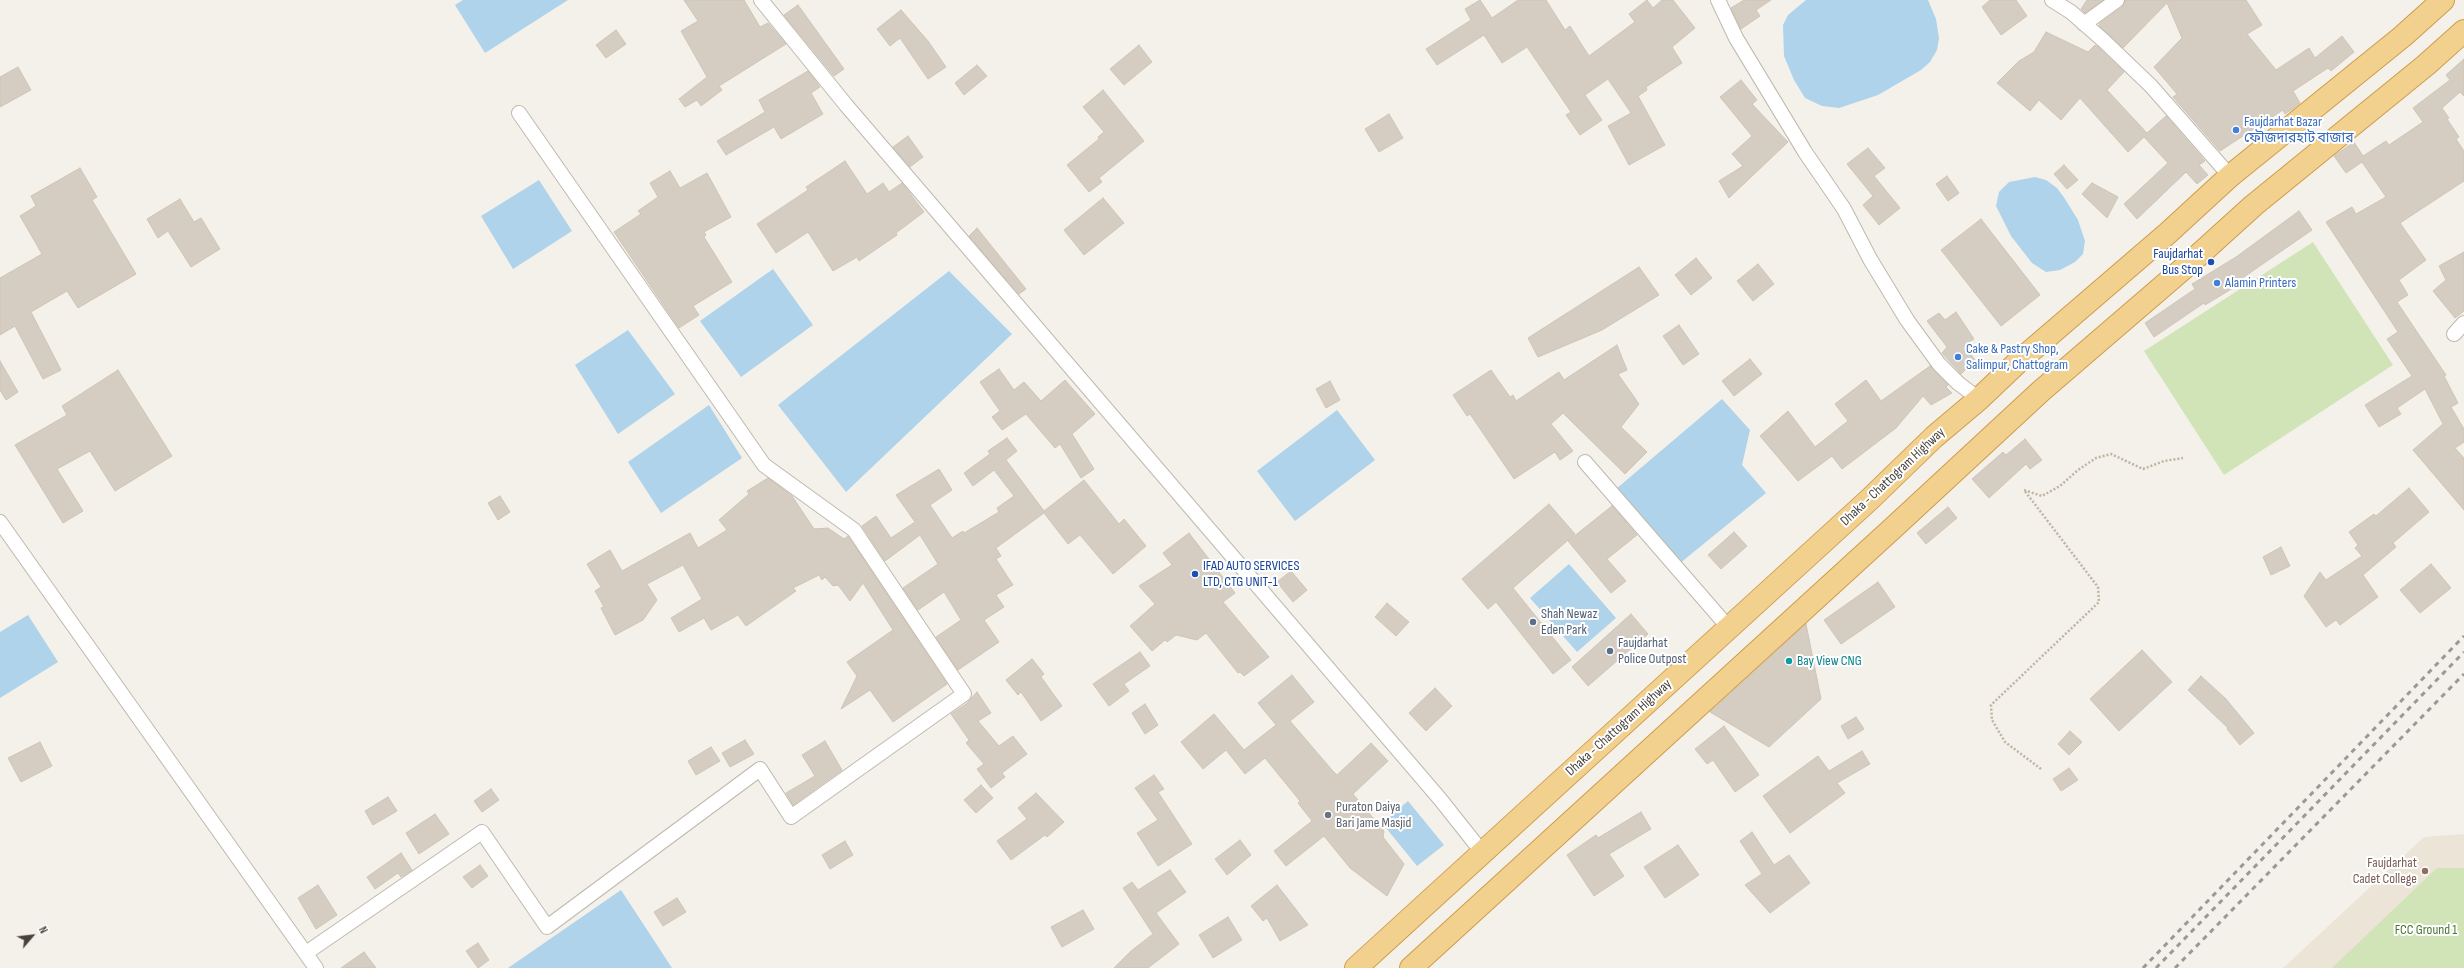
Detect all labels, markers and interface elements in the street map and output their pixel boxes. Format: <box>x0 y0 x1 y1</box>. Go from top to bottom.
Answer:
place label: Faujdarhat Bazar ফৌজদারহাট বাজার <box>2244 114 2354 146</box>
marker: Faujdarhat Bazar ফৌজদারহাট বাজার <box>2231 125 2241 135</box>
place label: Faujdarhat Bus Stop <box>2153 246 2203 278</box>
marker: Faujdarhat Bus Stop <box>2206 257 2216 267</box>
place label: Alamin Printers <box>2225 275 2296 291</box>
marker: Alamin Printers <box>2212 278 2222 288</box>
place label: Cake & Pastry Shop, Salimpur, Chattogram <box>1966 341 2068 374</box>
marker: Cake & Pastry Shop, Salimpur, Chattogram <box>1953 352 1963 362</box>
street label: Dhaka - Chattogram Highway <box>1837 424 1949 530</box>
place label: IFAD AUTO SERVICES LTD, CTG UNIT-1 <box>1203 558 1299 590</box>
marker: IFAD AUTO SERVICES LTD, CTG UNIT-1 <box>1190 569 1200 579</box>
place label: Shah Newaz Eden Park <box>1541 606 1597 638</box>
marker: Shah Newaz Eden Park <box>1528 617 1538 627</box>
place label: Faujdarhat Police Outpost <box>1618 635 1687 668</box>
marker: Faujdarhat Police Outpost <box>1605 646 1615 656</box>
place label: Bay View CNG <box>1797 653 1862 669</box>
marker: Bay View CNG <box>1784 656 1794 666</box>
street label: Dhaka - Chattogram Highway <box>1563 676 1675 780</box>
place label: Puraton Daiya Bari Jame Masjid <box>1336 799 1411 832</box>
marker: Puraton Daiya Bari Jame Masjid <box>1323 810 1333 820</box>
place label: Faujdarhat Cadet College <box>2353 855 2417 888</box>
marker: Faujdarhat Cadet College <box>2420 866 2430 876</box>
north arrow <box>12 916 52 956</box>
park label: FCC Ground 1 <box>2395 922 2457 938</box>
text: N <box>36 924 50 936</box>

